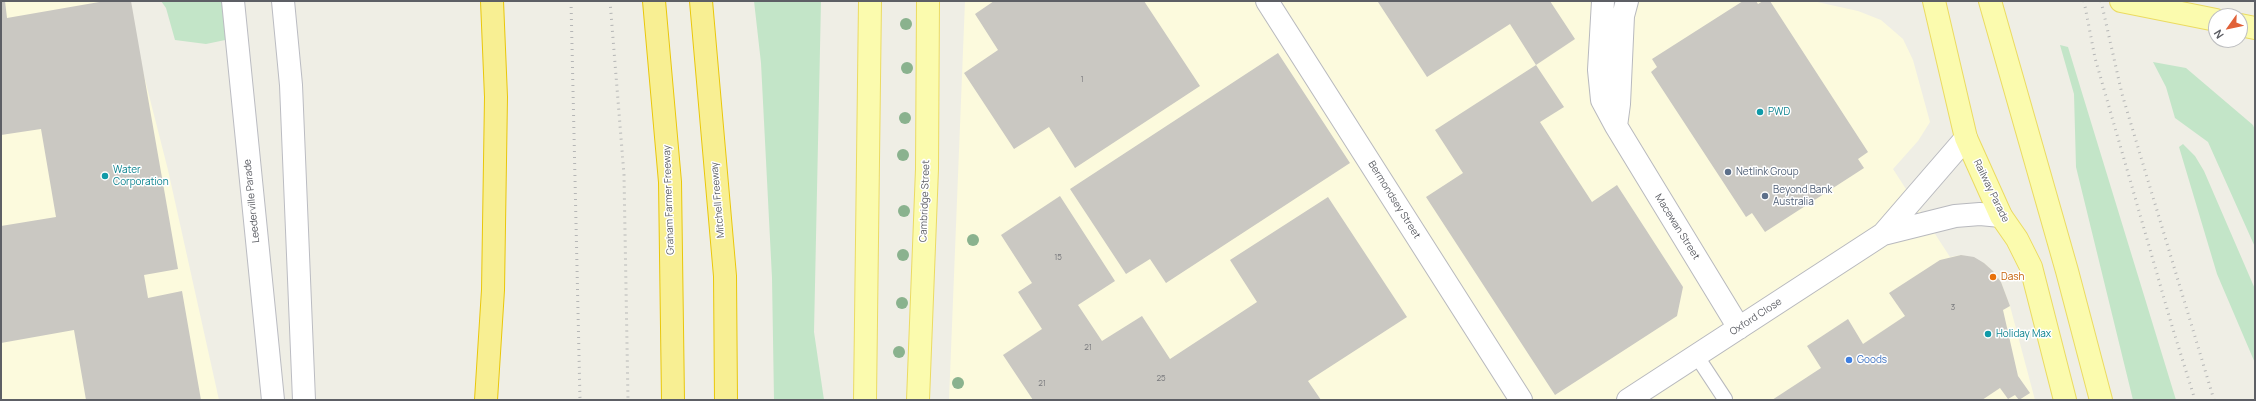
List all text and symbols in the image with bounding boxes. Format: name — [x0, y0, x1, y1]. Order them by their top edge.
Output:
north arrow — [2208, 8, 2248, 48]
text: N — [2210, 27, 2227, 42]
house number: 1 — [1080, 75, 1084, 85]
place label: PWD — [1768, 106, 1790, 118]
marker: PWD — [1755, 107, 1765, 117]
street label: Graham Farmer Freeway — [661, 145, 677, 255]
street label: Railway Parade — [1971, 158, 2011, 224]
street label: Leederville Parade — [242, 159, 262, 243]
street label: Bermondsey Street — [1365, 159, 1423, 241]
street label: Cambridge Street — [918, 160, 932, 242]
street label: Mitchell Freeway — [709, 161, 727, 239]
place label: Water Corporation — [113, 164, 169, 188]
place label: Netlink Group — [1736, 166, 1799, 178]
marker: Netlink Group — [1723, 167, 1733, 177]
marker: Water Corporation — [100, 171, 110, 181]
place label: Beyond Bank Australia — [1773, 184, 1832, 208]
marker: Beyond Bank Australia — [1760, 191, 1770, 201]
street label: Macewan Street — [1652, 192, 1702, 262]
house number: 15 — [1054, 253, 1062, 263]
place label: Dash — [2001, 271, 2024, 283]
marker: Dash — [1988, 272, 1998, 282]
street label: Oxford Close — [1728, 296, 1784, 338]
house number: 3 — [1951, 303, 1955, 313]
place label: Holiday Max — [1996, 328, 2051, 340]
marker: Holiday Max — [1983, 329, 1993, 339]
house number: 21 — [1084, 343, 1092, 353]
place label: Goods — [1857, 354, 1887, 366]
marker: Goods — [1844, 355, 1854, 365]
house number: 25 — [1156, 374, 1166, 384]
house number: 21 — [1038, 379, 1046, 389]

